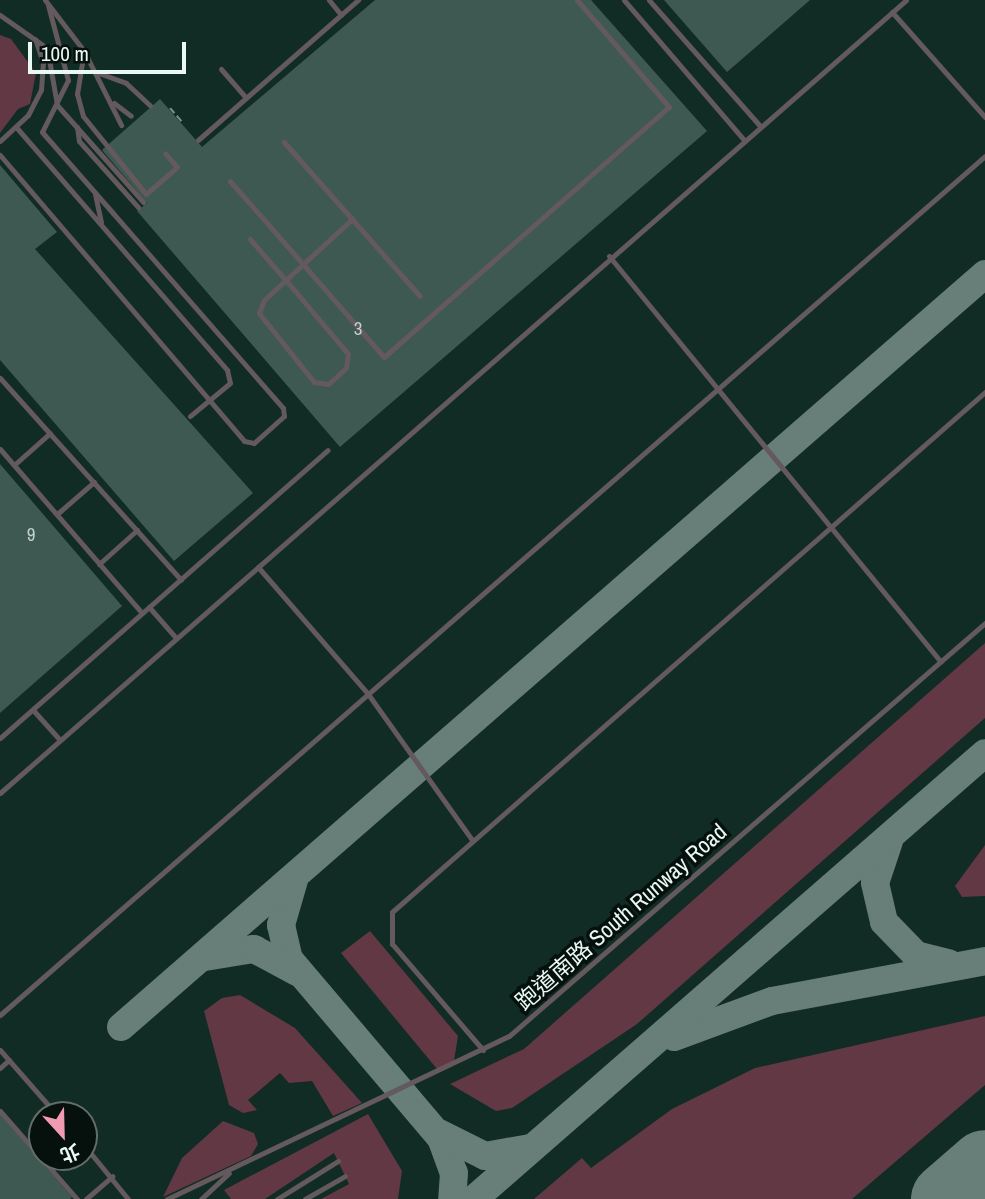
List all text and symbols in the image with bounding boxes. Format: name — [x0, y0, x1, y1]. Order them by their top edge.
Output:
scale bar — [32, 28, 189, 72]
text: 100 m — [41, 39, 89, 68]
house number: 3 — [354, 318, 362, 340]
house number: 9 — [27, 524, 35, 546]
street label: 跑道南路 South Runway Road — [510, 818, 732, 1016]
north arrow — [28, 1101, 98, 1171]
text: 北 — [56, 1138, 84, 1169]

